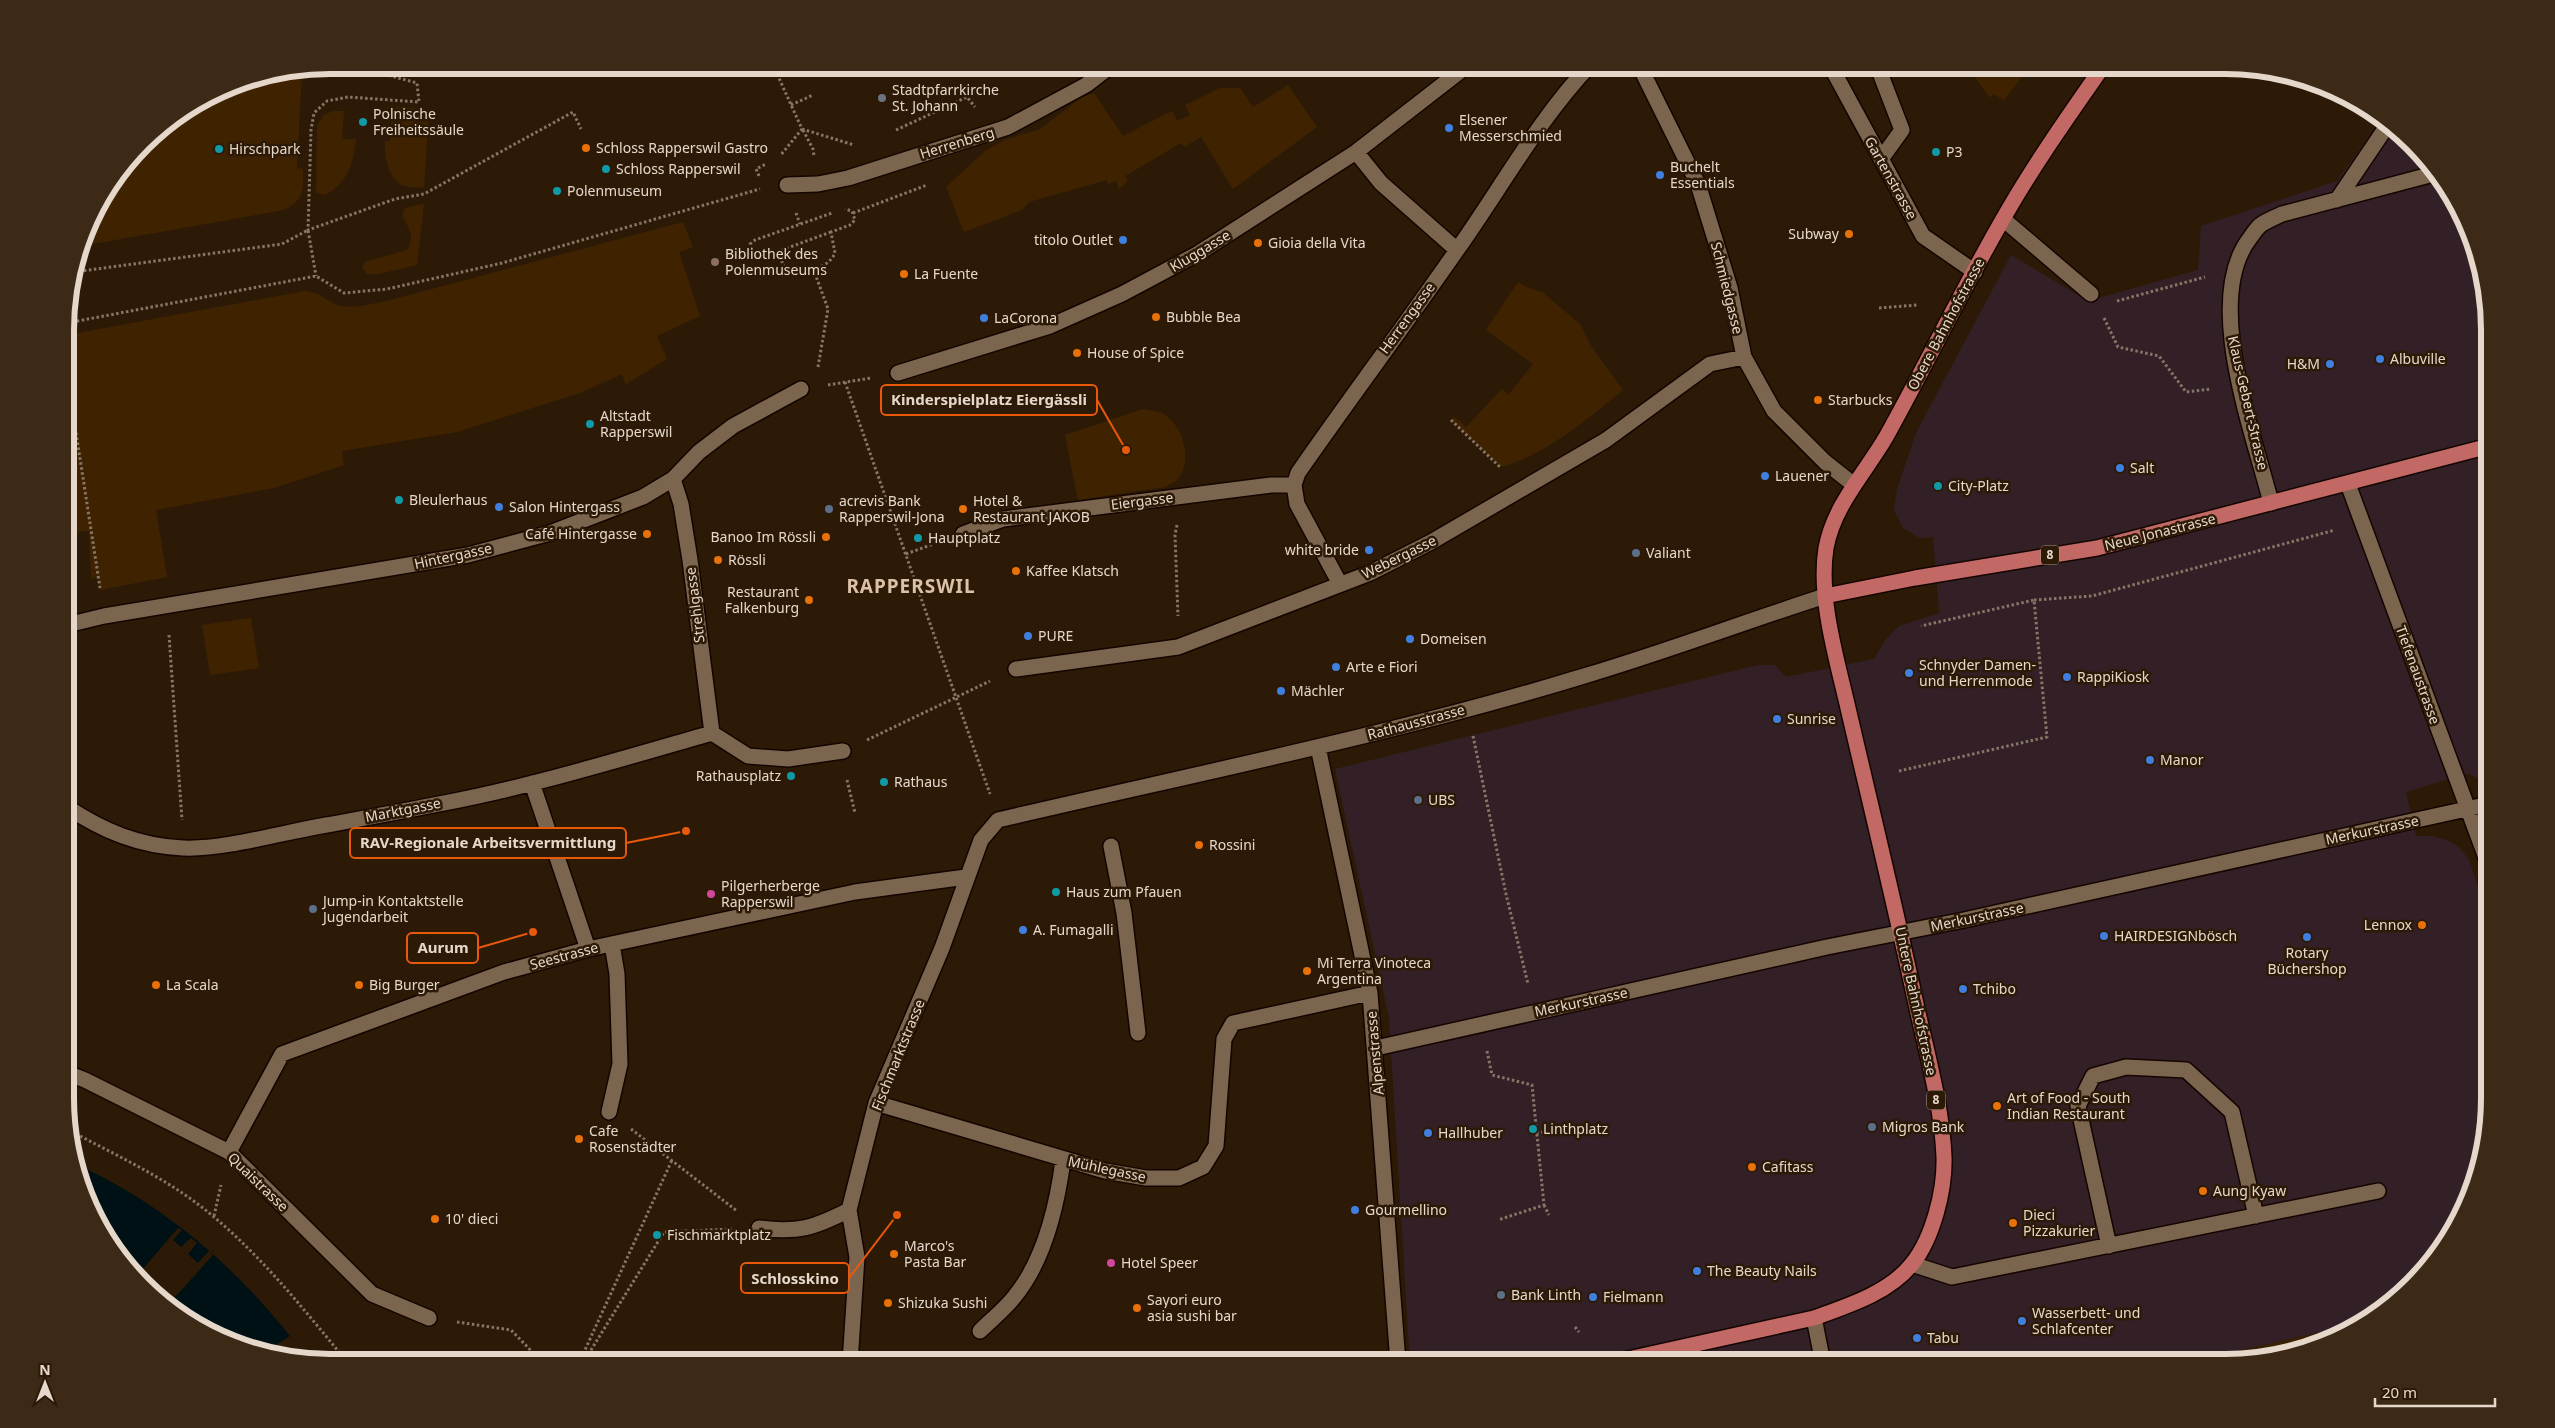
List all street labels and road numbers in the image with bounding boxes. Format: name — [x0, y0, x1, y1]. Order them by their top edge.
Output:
street label: Herrenberg — [917, 122, 996, 163]
street label: Gartenstrasse — [1861, 133, 1922, 223]
street label: Kluggasse — [1166, 225, 1234, 276]
street label: Schmiedgasse — [1707, 240, 1748, 336]
street label: Obere Bahnhofstrasse — [1903, 254, 1989, 393]
street label: Herrengasse — [1374, 278, 1439, 357]
street label: Klaus-Gebert-Strasse — [2224, 334, 2273, 472]
street label: Eiergasse — [1110, 487, 1174, 514]
street label: Neue Jonastrasse — [2102, 508, 2218, 555]
street label: Webergasse — [1358, 530, 1439, 583]
street label: Hintergasse — [412, 538, 494, 573]
road number: 8 — [2041, 546, 2059, 564]
street label: Strehlgasse — [680, 566, 709, 644]
street label: Tiefenaustrasse — [2392, 623, 2445, 727]
street label: Rathausstrasse — [1365, 699, 1467, 744]
street label: Marktgasse — [363, 793, 442, 826]
street label: Merkurstrasse — [2324, 810, 2420, 849]
street label: Merkurstrasse — [1929, 897, 2025, 936]
street label: Untere Bahnhofstrasse — [1891, 925, 1942, 1077]
street label: Seestrasse — [528, 937, 600, 974]
street label: Merkurstrasse — [1533, 982, 1629, 1021]
street label: Fischmarktstrasse — [867, 996, 929, 1113]
street label: Alpenstrasse — [1361, 1010, 1388, 1096]
road number: 8 — [1927, 1090, 1945, 1110]
street label: Quaistrasse — [224, 1148, 293, 1215]
street label: Mühlegasse — [1066, 1151, 1148, 1186]

